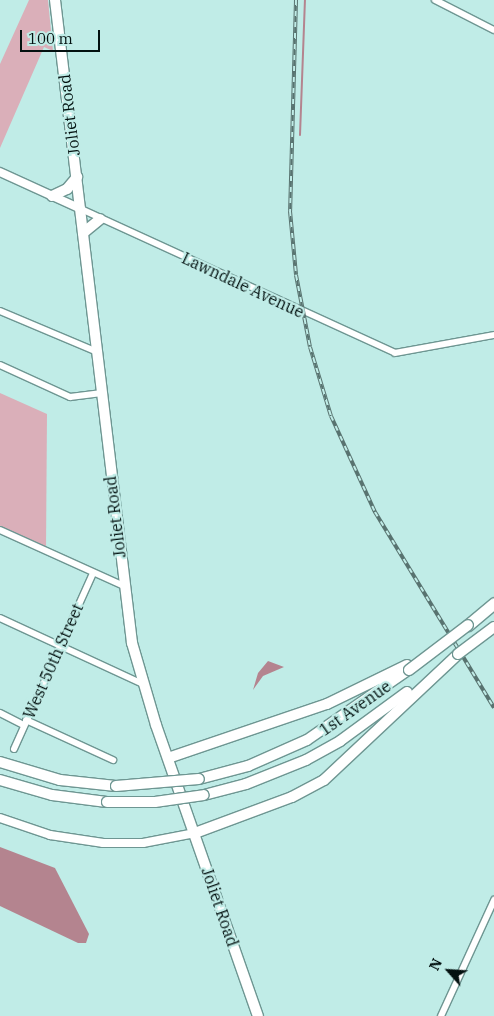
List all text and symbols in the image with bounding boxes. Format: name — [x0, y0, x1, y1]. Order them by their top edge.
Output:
scale bar — [22, 20, 102, 52]
text: 100 m — [28, 29, 73, 48]
street label: Joliet Road — [54, 73, 84, 157]
street label: Lawndale Avenue — [179, 248, 307, 322]
street label: Joliet Road — [100, 475, 130, 559]
street label: West 50th Street — [19, 601, 87, 721]
street label: 1st Avenue — [316, 676, 394, 740]
street label: Joliet Road — [198, 865, 242, 949]
north arrow — [424, 946, 474, 996]
text: N — [425, 956, 446, 973]

